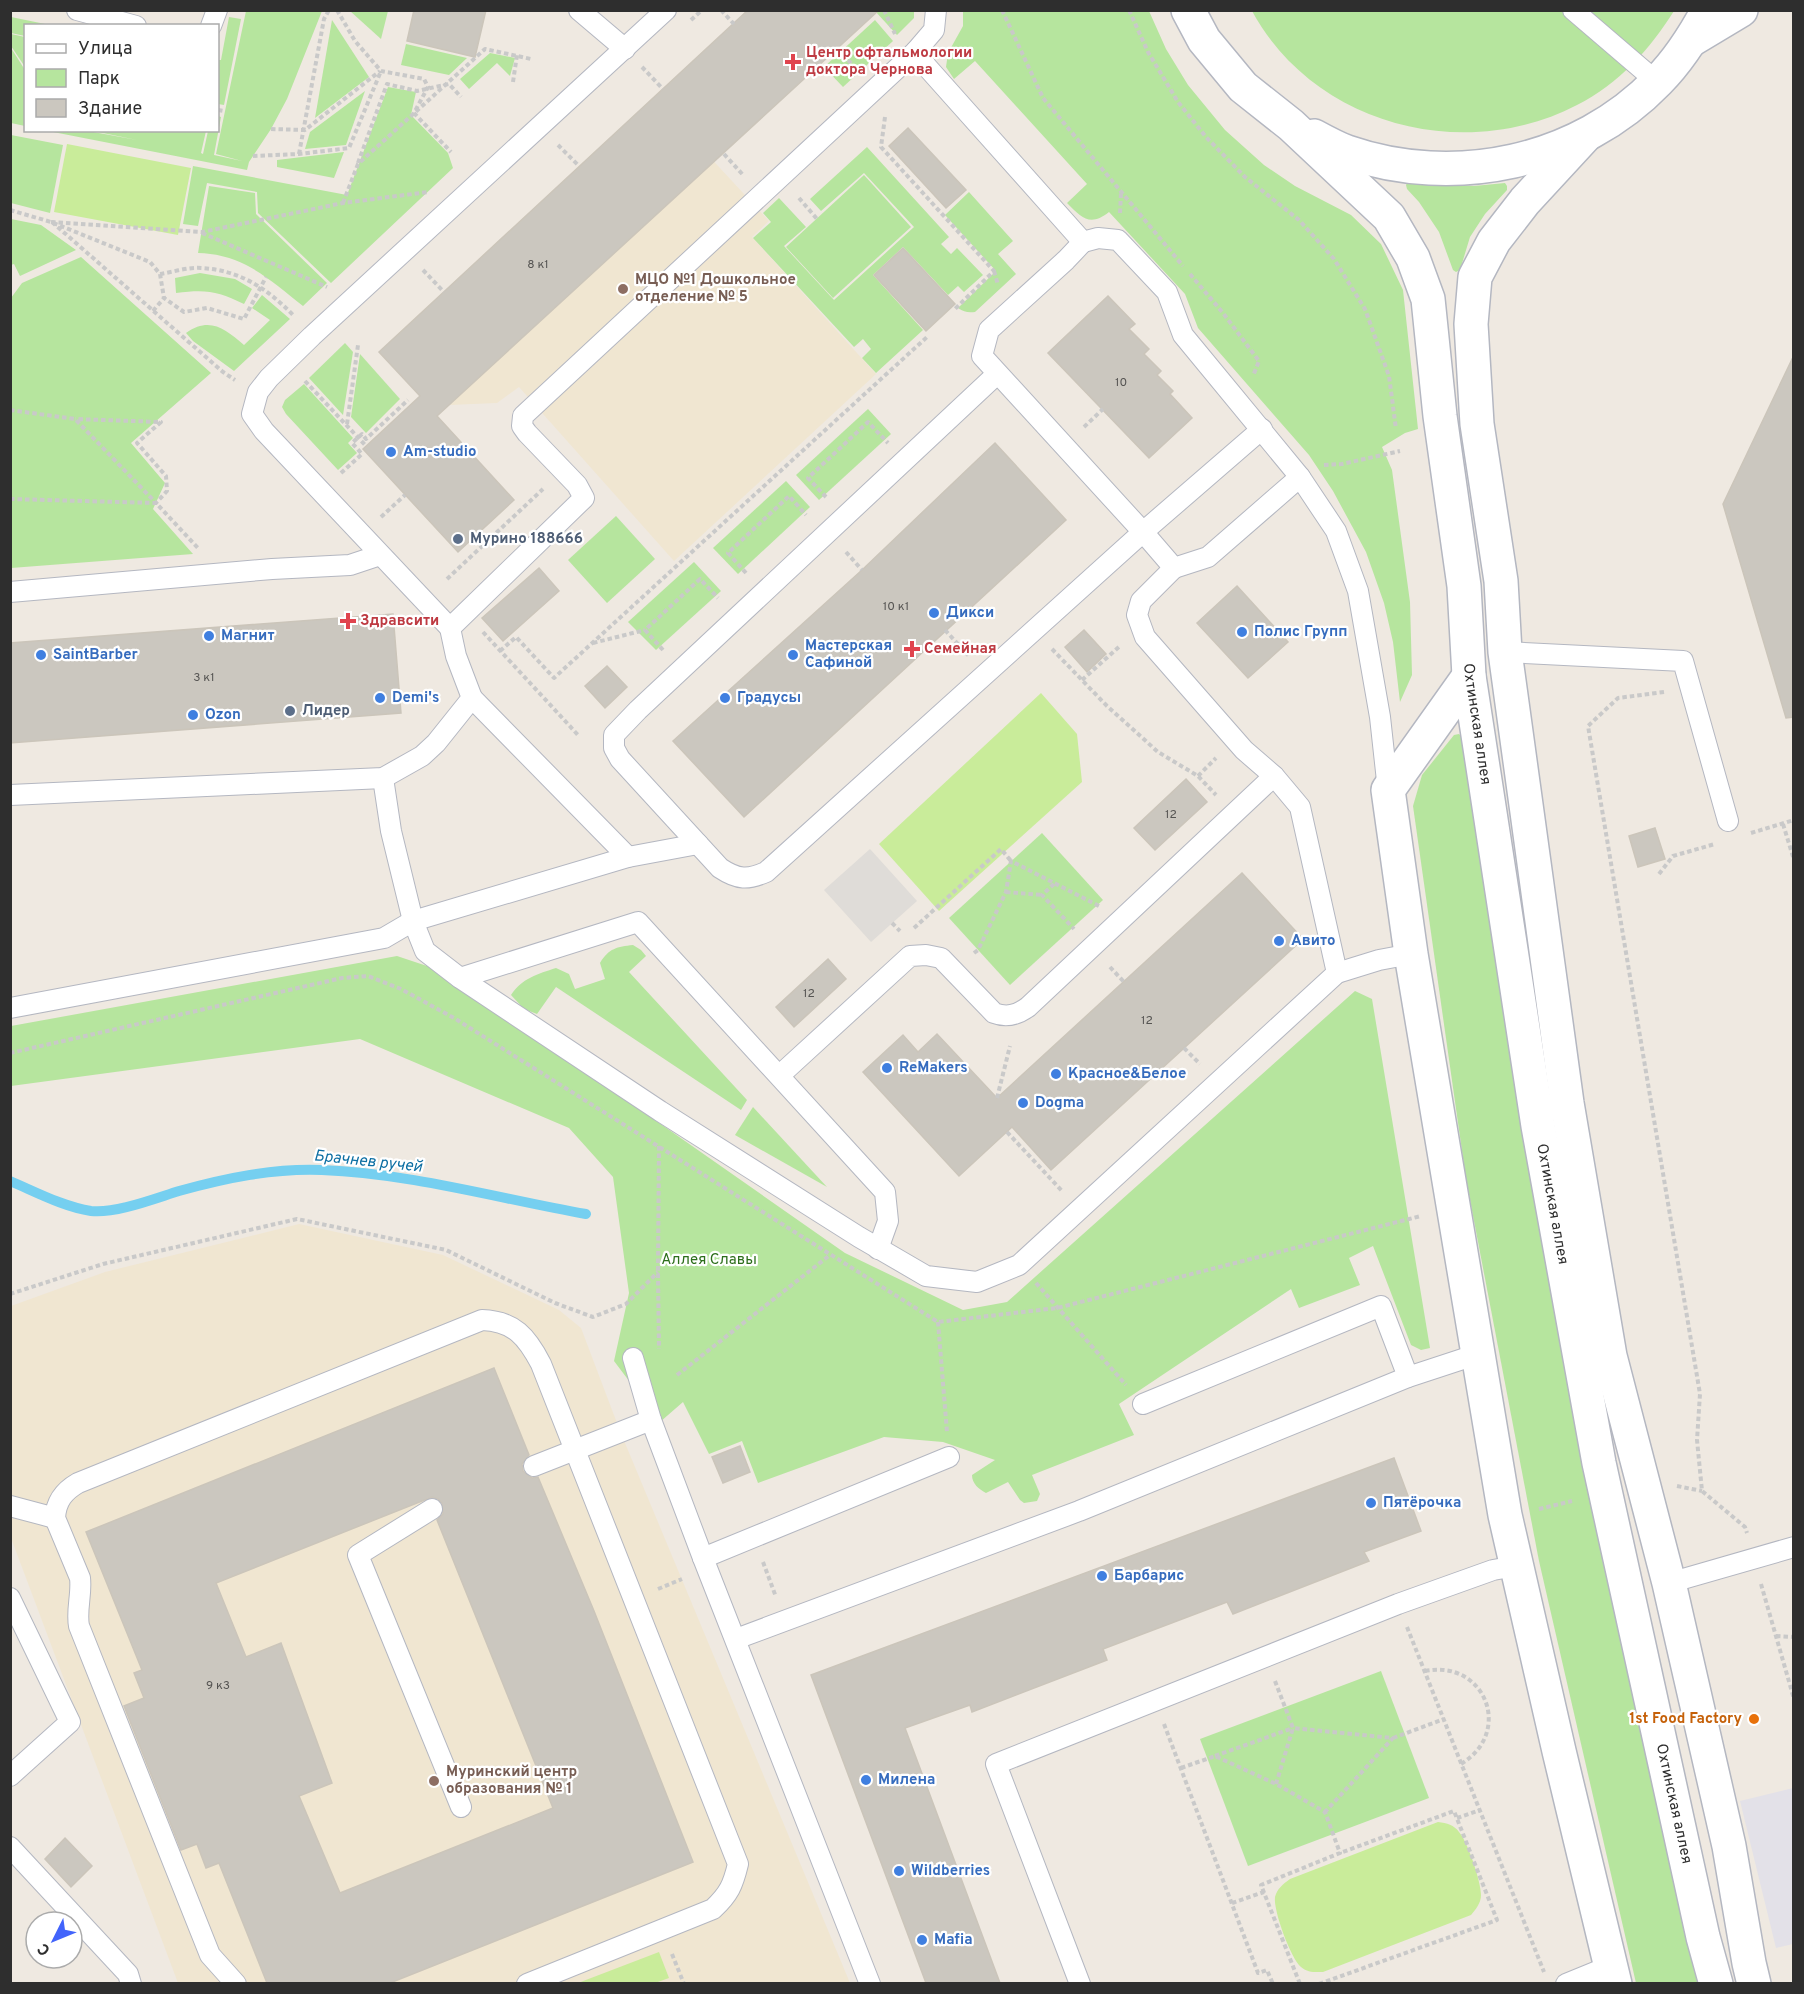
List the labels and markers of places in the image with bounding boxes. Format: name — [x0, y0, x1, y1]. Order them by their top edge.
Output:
place label: Центр офтальмологии доктора Чернова — [806, 44, 972, 80]
marker: Центр офтальмологии доктора Чернова — [784, 53, 802, 71]
place label: МЦО №1 Дошкольное отделение № 5 — [635, 271, 796, 307]
marker: МЦО №1 Дошкольное отделение № 5 — [616, 282, 630, 296]
place label: Am-studio — [403, 443, 477, 462]
marker: Am-studio — [384, 445, 398, 459]
place label: Мурино 188666 — [470, 530, 583, 549]
marker: Мурино 188666 — [451, 532, 465, 546]
place label: Дикси — [946, 604, 994, 623]
marker: Дикси — [927, 606, 941, 620]
place label: Здравсити — [360, 612, 439, 631]
marker: Здравсити — [341, 614, 355, 628]
place label: Полис Групп — [1254, 623, 1347, 642]
marker: Полис Групп — [1235, 625, 1249, 639]
place label: Магнит — [221, 627, 274, 646]
marker: Магнит — [202, 629, 216, 643]
place label: Мастерская Сафиной — [805, 637, 892, 673]
place label: Семейная — [924, 640, 997, 659]
marker: Семейная — [905, 642, 919, 656]
place label: SaintBarber — [53, 646, 139, 665]
marker: SaintBarber — [34, 648, 48, 662]
marker: Мастерская Сафиной — [786, 648, 800, 662]
place label: Demi's — [392, 689, 439, 708]
place label: Градусы — [737, 689, 801, 708]
marker: Demi's — [373, 691, 387, 705]
marker: Градусы — [718, 691, 732, 705]
place label: Лидер — [302, 702, 350, 721]
marker: Лидер — [283, 704, 297, 718]
place label: Ozon — [205, 706, 241, 725]
marker: Ozon — [186, 708, 200, 722]
place label: Авито — [1291, 932, 1336, 951]
marker: Авито — [1272, 934, 1286, 948]
place label: ReMakers — [899, 1059, 968, 1078]
marker: ReMakers — [880, 1061, 894, 1075]
place label: Красное&Белое — [1068, 1065, 1186, 1084]
marker: Красное&Белое — [1049, 1067, 1063, 1081]
place label: Dogma — [1035, 1094, 1084, 1113]
marker: Dogma — [1016, 1096, 1030, 1110]
place label: Пятёрочка — [1383, 1494, 1461, 1513]
marker: Пятёрочка — [1364, 1496, 1378, 1510]
place label: Барбарис — [1114, 1567, 1184, 1586]
marker: Барбарис — [1095, 1569, 1109, 1583]
place label: 1st Food Factory — [1629, 1710, 1742, 1729]
marker: 1st Food Factory — [1747, 1712, 1761, 1726]
place label: Муринский центр образования № 1 — [446, 1763, 577, 1799]
place label: Милена — [878, 1771, 935, 1790]
marker: Милена — [859, 1773, 873, 1787]
marker: Муринский центр образования № 1 — [427, 1774, 441, 1788]
place label: Wildberries — [911, 1862, 990, 1881]
marker: Wildberries — [892, 1864, 906, 1878]
place label: Mafia — [934, 1931, 973, 1950]
marker: Mafia — [915, 1933, 929, 1947]

